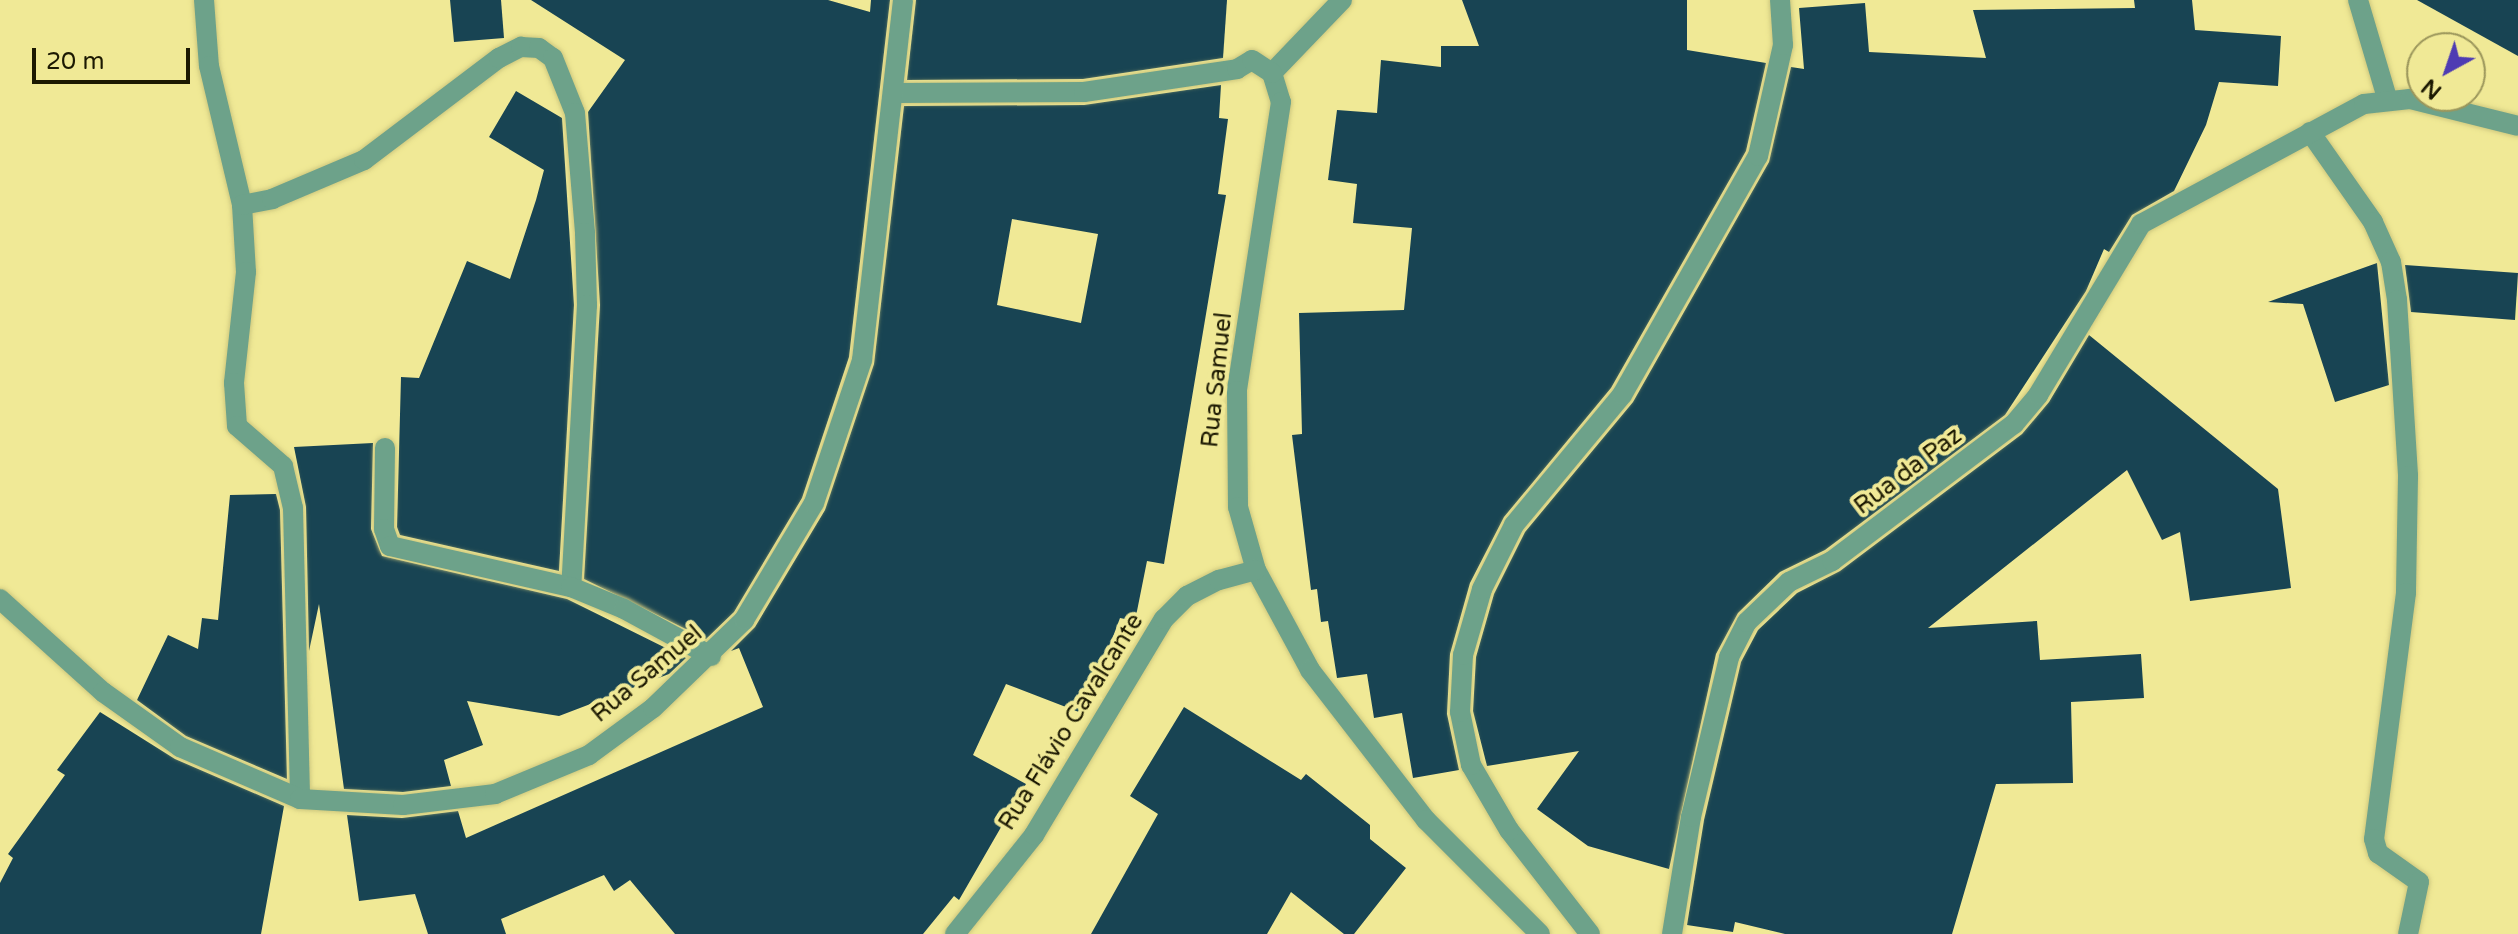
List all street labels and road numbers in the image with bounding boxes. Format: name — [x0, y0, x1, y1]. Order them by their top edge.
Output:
street label: Rua Samuel — [1196, 311, 1238, 449]
street label: Rua da Paz — [1849, 421, 1967, 521]
street label: Rua Flávio Cavalcante — [993, 608, 1149, 836]
street label: Rua Samuel — [586, 619, 708, 729]

